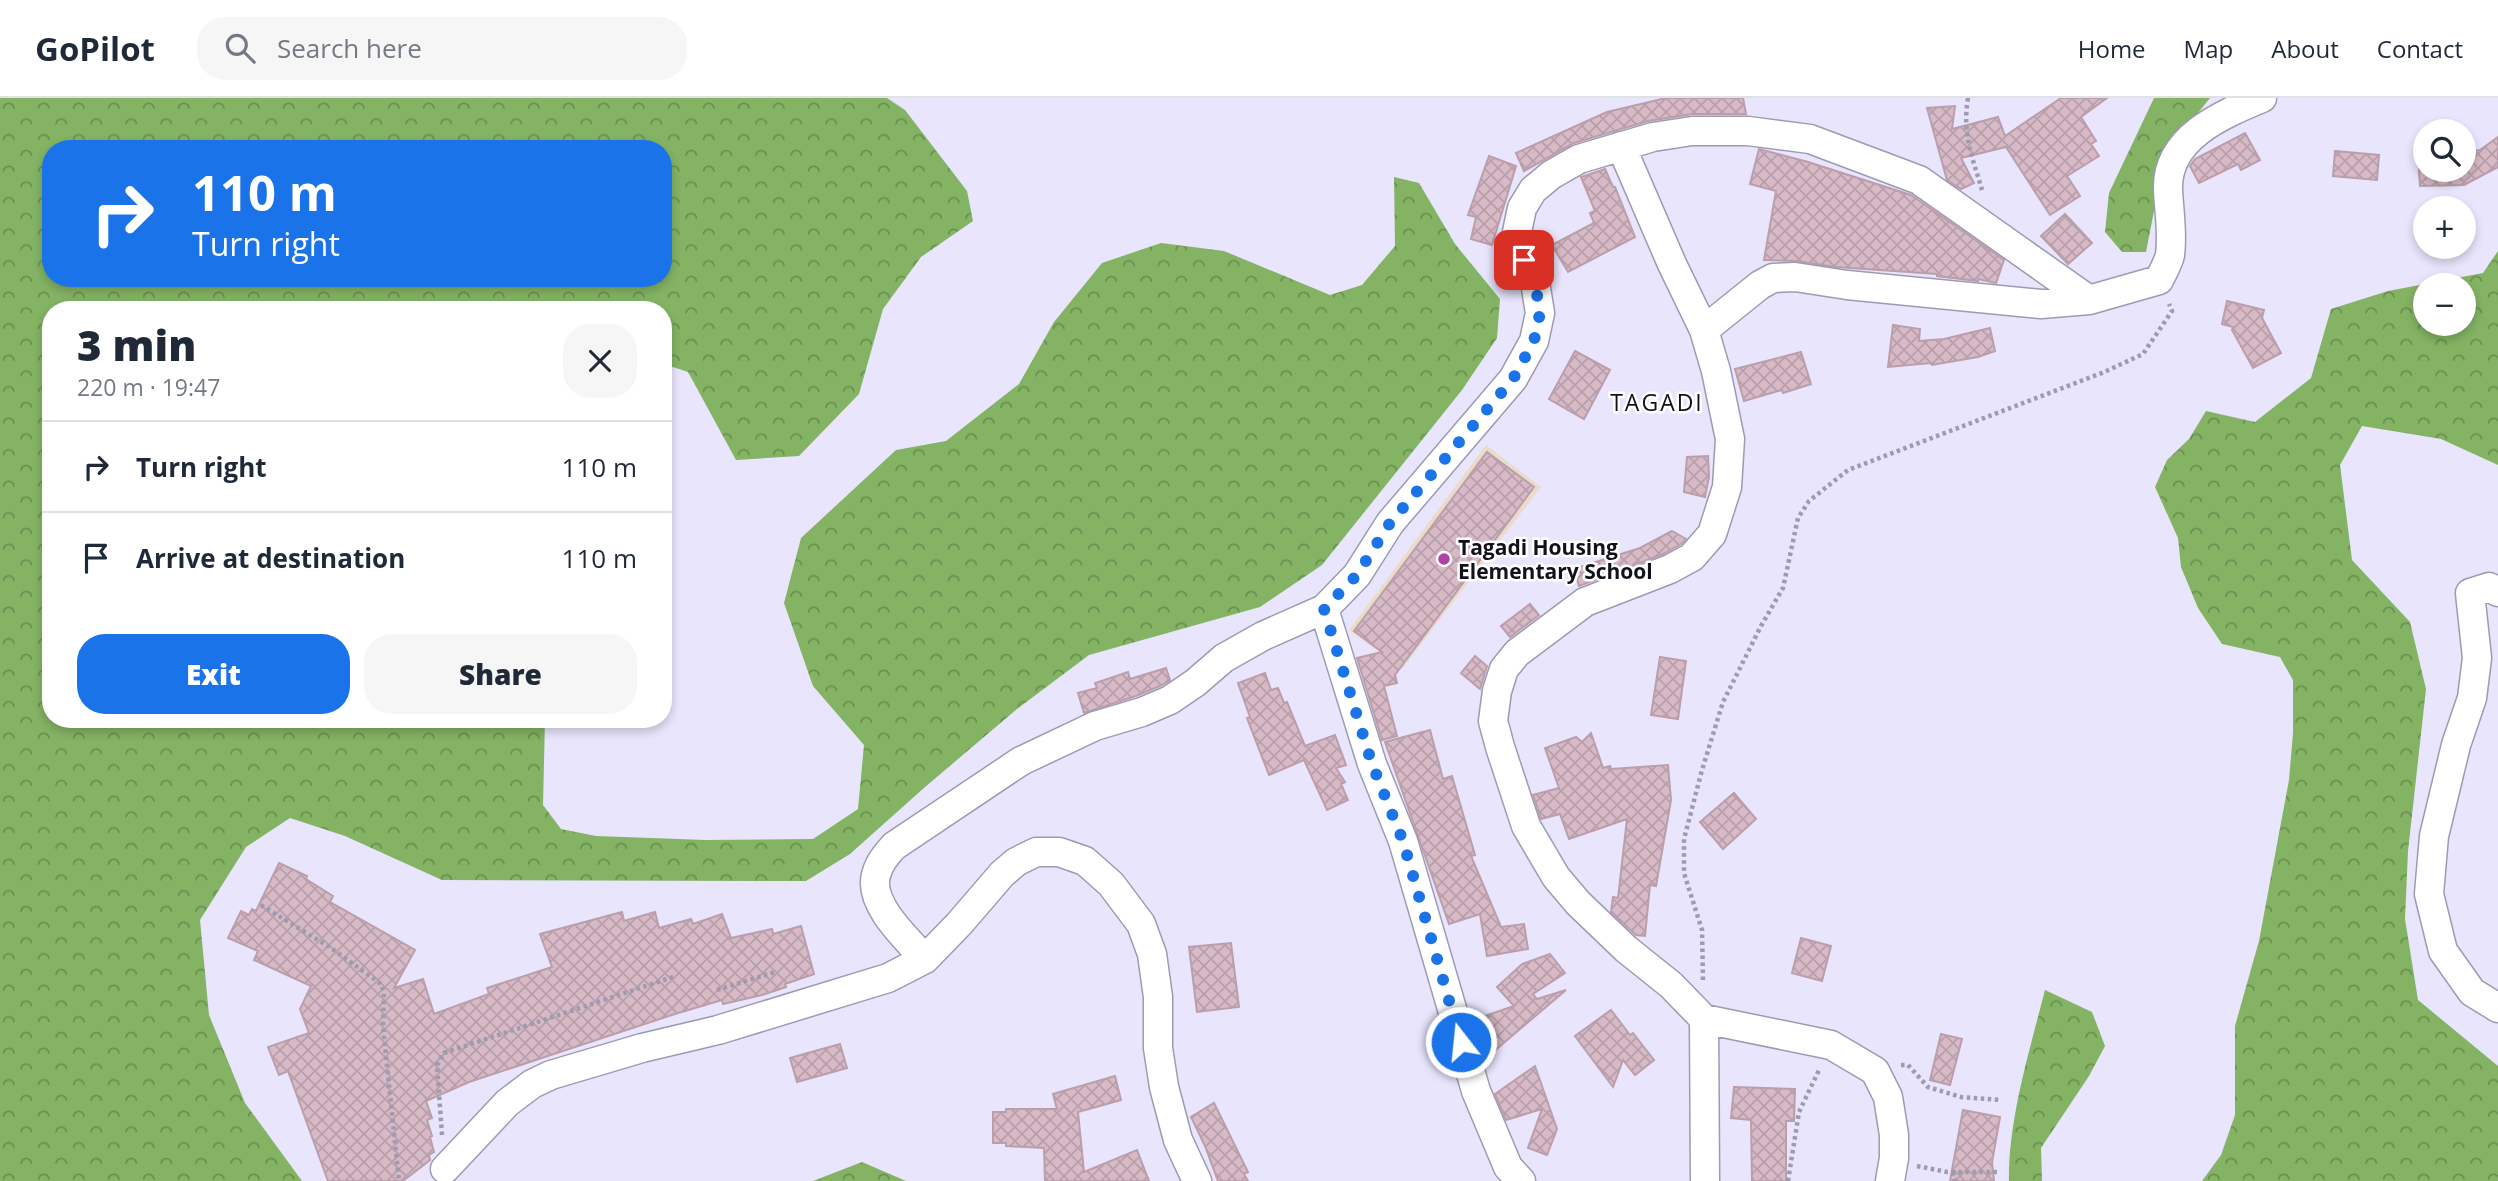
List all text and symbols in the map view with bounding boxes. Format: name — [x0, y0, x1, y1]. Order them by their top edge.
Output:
search box — [197, 17, 687, 80]
text: GoPilot — [35, 26, 155, 71]
icon: search — [221, 29, 259, 67]
text: Search here — [277, 30, 422, 66]
text: Home — [2078, 32, 2146, 65]
text: Map — [2184, 32, 2233, 65]
text: About — [2271, 32, 2339, 65]
text: Contact — [2377, 32, 2463, 65]
map controls — [2413, 119, 2476, 336]
button: search — [2413, 119, 2476, 182]
text: 110 m — [192, 159, 337, 225]
icon: right — [77, 168, 168, 259]
button: + — [2413, 196, 2476, 259]
text: Turn right — [192, 222, 340, 265]
pin — [1494, 230, 1554, 290]
icon: arrive — [1505, 241, 1543, 279]
button: − — [2413, 273, 2476, 336]
text: 3 min — [77, 316, 196, 373]
button: close — [563, 324, 637, 398]
text: 220 m · 19:47 — [77, 371, 220, 403]
district label: TAGADI — [1610, 386, 1704, 418]
icon: right — [77, 448, 115, 486]
text: Turn right — [136, 449, 267, 485]
text: 110 m — [562, 449, 637, 485]
place label: Tagadi Housing Elementary School — [1458, 533, 1653, 585]
icon: arrive — [77, 539, 115, 577]
text: Arrive at destination — [136, 540, 405, 576]
text: 110 m — [562, 540, 637, 576]
marker: Tagadi Housing Elementary School — [1436, 551, 1452, 567]
button: Exit — [77, 634, 350, 714]
button: Share — [364, 634, 637, 714]
position arrow — [1424, 1005, 1498, 1079]

